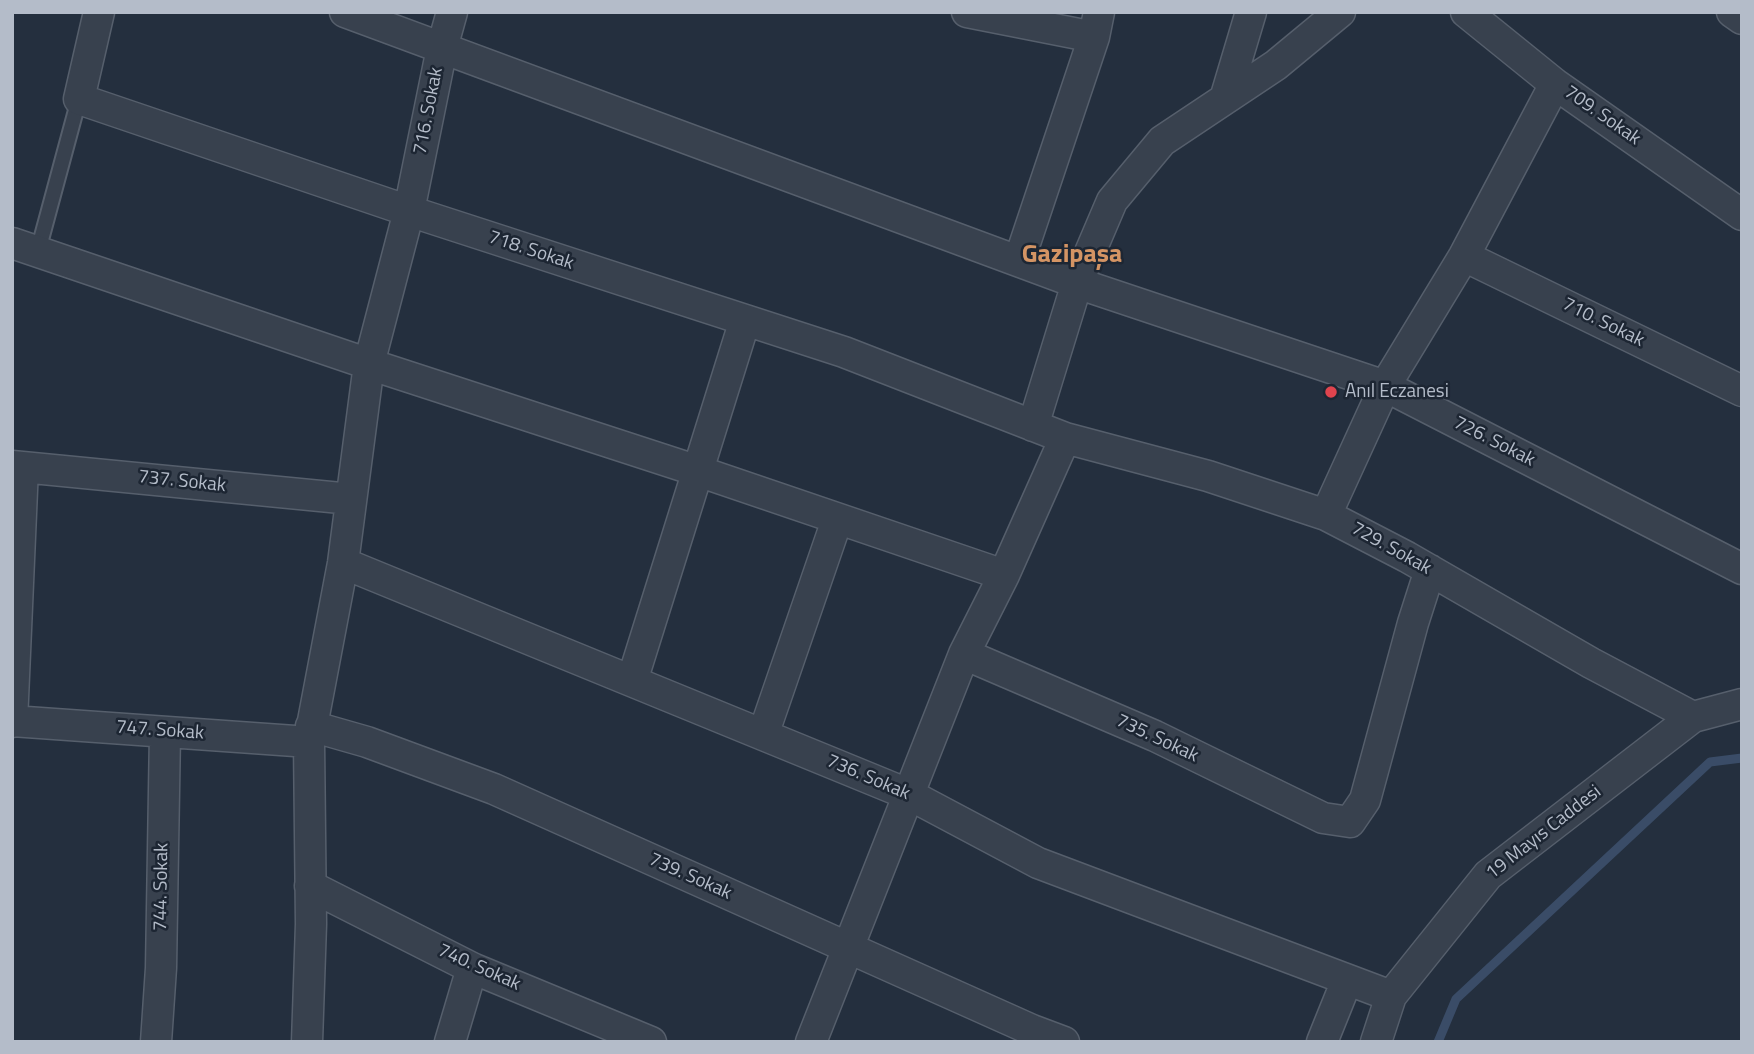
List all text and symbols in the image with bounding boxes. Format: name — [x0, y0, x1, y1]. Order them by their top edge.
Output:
street label: 716. Sokak — [409, 66, 449, 156]
street label: 709. Sokak — [1559, 81, 1645, 151]
street label: 718. Sokak — [486, 227, 576, 275]
district label: Gazipaşa — [1022, 240, 1122, 272]
street label: 710. Sokak — [1558, 293, 1648, 353]
place label: Anıl Eczanesi — [1345, 381, 1449, 403]
marker: Anıl Eczanesi — [1323, 384, 1339, 400]
street label: 726. Sokak — [1450, 412, 1538, 472]
street label: 737. Sokak — [137, 466, 227, 498]
street label: 729. Sokak — [1347, 518, 1435, 580]
street label: 735. Sokak — [1112, 710, 1202, 768]
street label: 747. Sokak — [115, 717, 205, 745]
street label: 736. Sokak — [823, 750, 913, 806]
street label: 19 Mayıs Caddesi — [1482, 781, 1606, 885]
street label: 744. Sokak — [150, 843, 174, 931]
street label: 739. Sokak — [645, 849, 735, 905]
street label: 740. Sokak — [434, 940, 524, 996]

